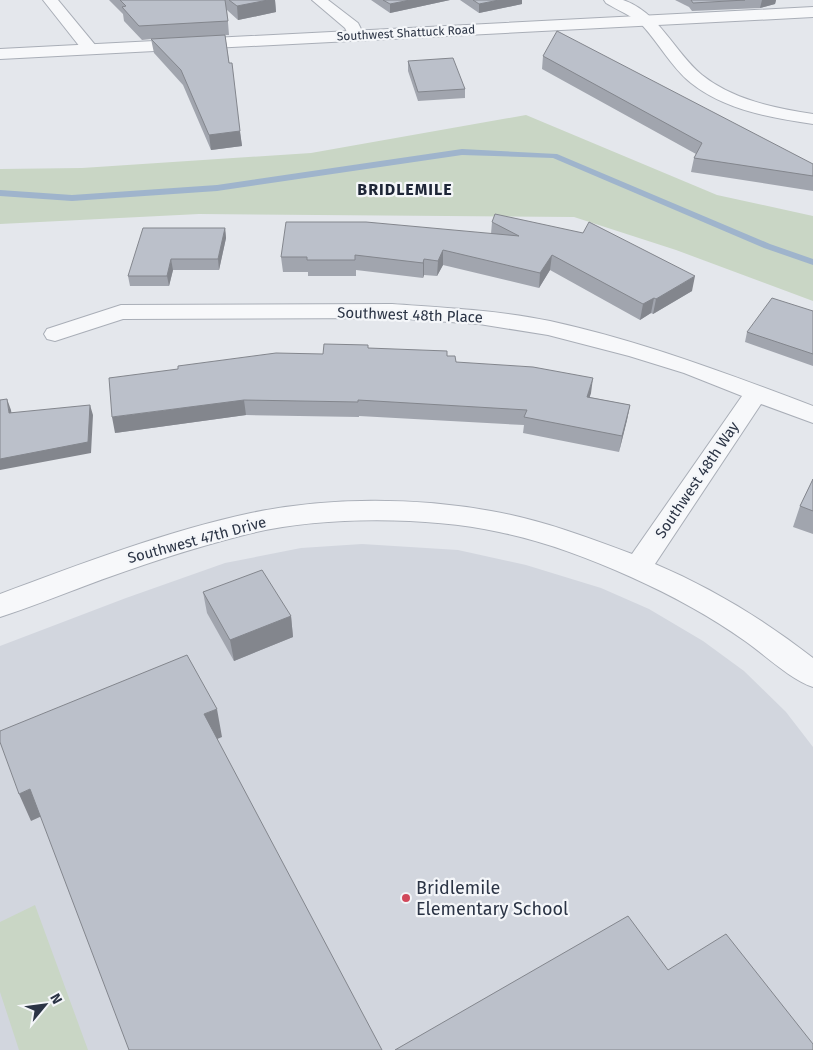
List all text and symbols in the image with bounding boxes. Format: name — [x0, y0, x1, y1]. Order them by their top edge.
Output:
street label: Southwest Shattuck Road — [336, 22, 476, 44]
district label: BRIDLEMILE — [357, 180, 453, 199]
street label: Southwest 48th Place — [337, 303, 483, 327]
street label: Southwest 48th Way — [651, 418, 743, 542]
street label: Southwest 47th Drive — [126, 513, 268, 567]
place label: Bridlemile Elementary School — [416, 877, 568, 920]
marker: Bridlemile Elementary School — [400, 892, 412, 904]
north arrow — [20, 980, 70, 1030]
text: N — [46, 991, 66, 1007]

